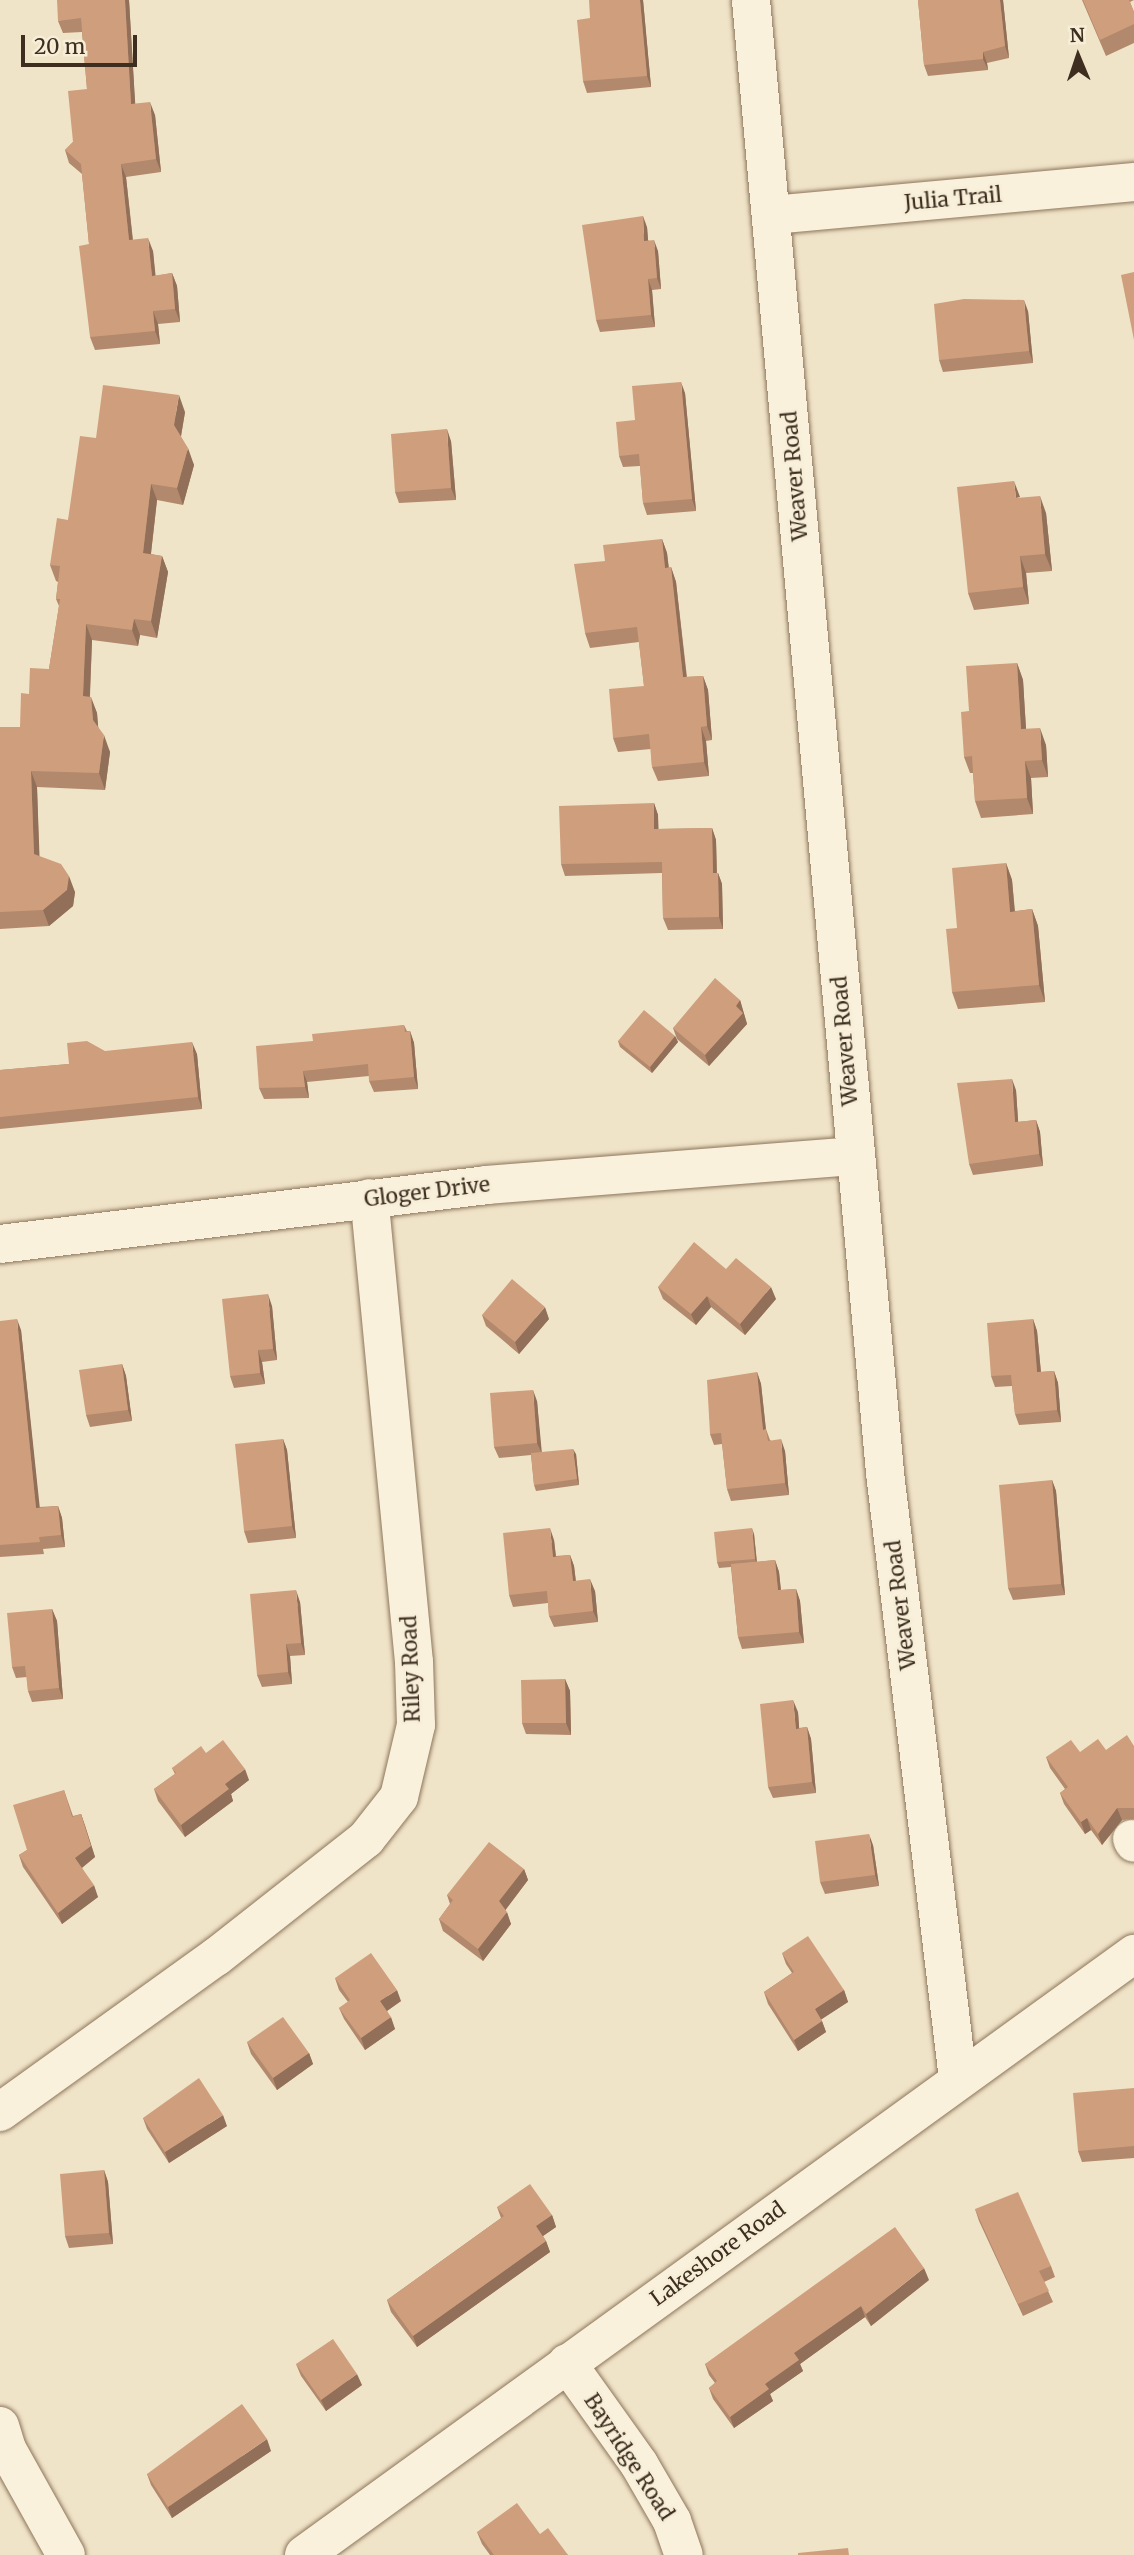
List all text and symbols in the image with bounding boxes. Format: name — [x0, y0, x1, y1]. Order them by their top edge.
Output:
scale bar — [24, 21, 140, 65]
north arrow — [1043, 21, 1113, 91]
text: N — [1069, 23, 1085, 47]
text: 20 m — [34, 33, 85, 60]
street label: Julia Trail — [903, 182, 1003, 216]
street label: Weaver Road — [777, 410, 813, 542]
street label: Weaver Road — [827, 975, 863, 1107]
street label: Gloger Drive — [363, 1172, 491, 1212]
street label: Weaver Road — [881, 1539, 921, 1671]
street label: Riley Road — [397, 1615, 425, 1723]
street label: Lakeshore Road — [646, 2197, 790, 2311]
street label: Bayridge Road — [579, 2389, 679, 2525]

